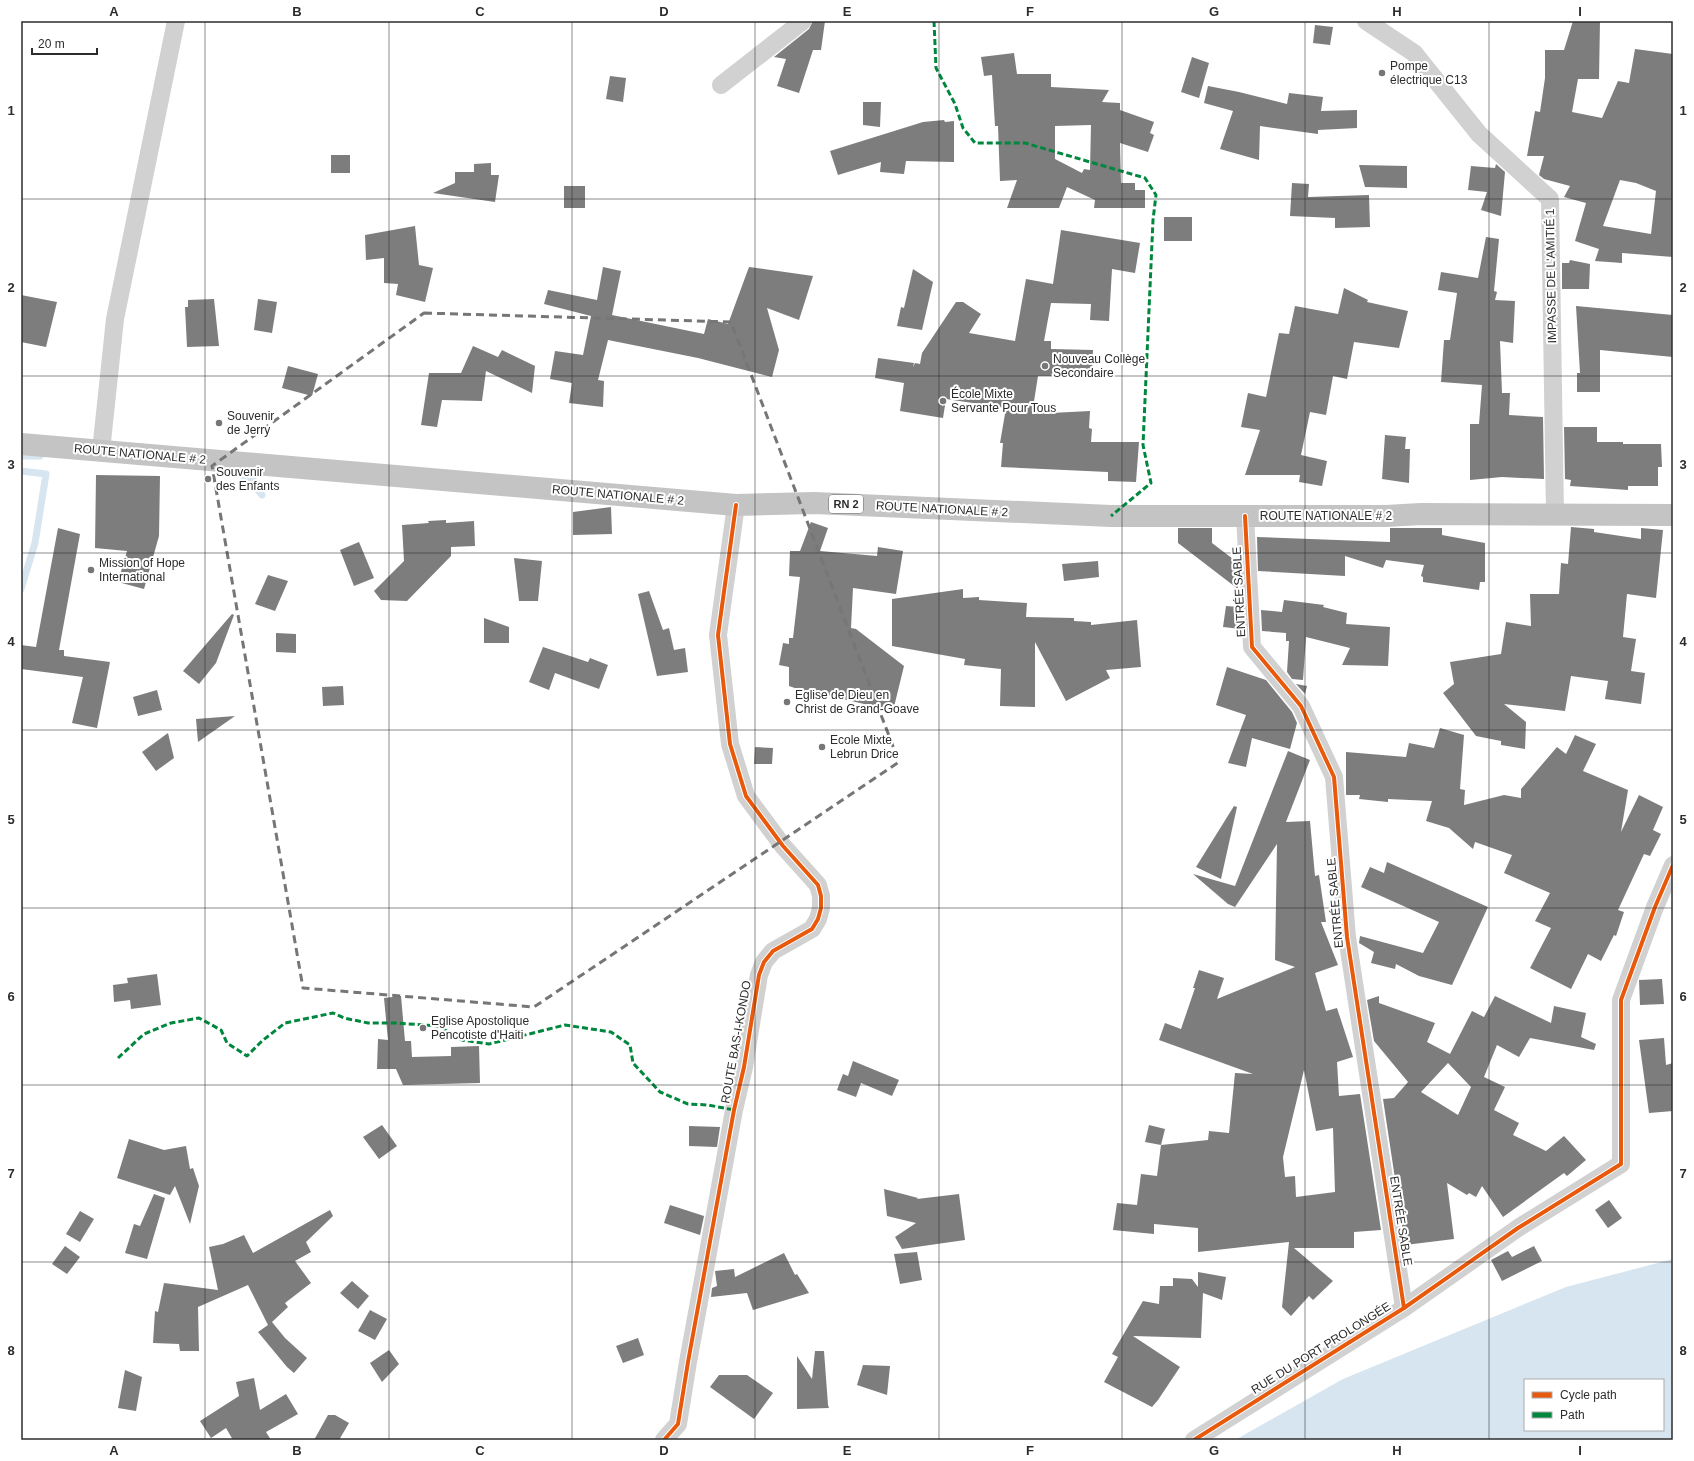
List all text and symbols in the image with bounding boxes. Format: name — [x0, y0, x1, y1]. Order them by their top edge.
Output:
text: A — [109, 4, 119, 19]
text: B — [292, 4, 302, 19]
text: C — [475, 4, 485, 19]
text: D — [659, 4, 669, 19]
text: E — [843, 4, 852, 19]
text: F — [1026, 4, 1034, 19]
text: G — [1209, 4, 1219, 19]
text: H — [1392, 4, 1402, 19]
text: I — [1578, 4, 1582, 19]
scale bar — [32, 30, 97, 56]
text: 20 m — [38, 37, 65, 51]
place label: Pompe électrique C13 — [1390, 59, 1468, 87]
marker: Pompe électrique C13 — [1377, 68, 1387, 78]
text: 1 — [7, 103, 15, 118]
text: 1 — [1679, 103, 1687, 118]
street label: IMPASSE DE L'AMITIÉ 1 — [1542, 208, 1559, 344]
text: 2 — [7, 280, 15, 295]
text: 2 — [1679, 280, 1687, 295]
place label: Nouveau Collège Secondaire — [1053, 352, 1145, 380]
marker: Nouveau Collège Secondaire — [1040, 361, 1050, 371]
place label: École Mixte Servante Pour Tous — [951, 386, 1056, 415]
marker: École Mixte Servante Pour Tous — [938, 396, 948, 406]
place label: Souvenir de Jerry — [227, 409, 274, 437]
marker: Souvenir de Jerry — [214, 418, 224, 428]
street label: ROUTE NATIONALE # 2 — [73, 441, 207, 467]
text: 3 — [7, 457, 15, 472]
text: 3 — [1679, 457, 1687, 472]
place label: Souvenir des Enfants — [216, 465, 279, 493]
marker: Souvenir des Enfants — [203, 474, 213, 484]
street label: ROUTE NATIONALE # 2 — [551, 482, 685, 508]
road number: RN 2 — [829, 495, 863, 513]
street label: ROUTE NATIONALE # 2 — [875, 499, 1009, 519]
street label: ROUTE NATIONALE # 2 — [1260, 509, 1393, 523]
street label: ENTRÉE SABLE — [1229, 546, 1248, 638]
place label: Mission of Hope International — [99, 556, 185, 584]
marker: Mission of Hope International — [86, 565, 96, 575]
text: 4 — [7, 634, 15, 649]
text: 4 — [1679, 634, 1687, 649]
place label: Eglise de Dieu en Christ de Grand-Goave — [795, 688, 919, 716]
marker: Eglise de Dieu en Christ de Grand-Goave — [782, 697, 792, 707]
place label: Ecole Mixte Lebrun Drice — [830, 733, 899, 761]
marker: Ecole Mixte Lebrun Drice — [817, 742, 827, 752]
text: 5 — [7, 812, 15, 827]
text: 5 — [1679, 812, 1687, 827]
street label: ENTRÉE SABLE — [1323, 857, 1346, 949]
street label: ROUTE BAS-I-KONDO — [718, 979, 754, 1105]
text: 6 — [7, 989, 15, 1004]
text: 6 — [1679, 989, 1687, 1004]
place label: Eglise Apostolique Pencotiste d'Haiti — [431, 1014, 529, 1042]
marker: Eglise Apostolique Pencotiste d'Haiti — [418, 1023, 428, 1033]
text: 7 — [7, 1166, 15, 1181]
text: 7 — [1679, 1166, 1687, 1181]
street label: ENTRÉE SABLE — [1387, 1175, 1416, 1267]
street label: RUE DU PORT PROLONGÉE — [1248, 1298, 1393, 1397]
text: 8 — [7, 1343, 15, 1358]
text: 8 — [1679, 1343, 1687, 1358]
legend — [1524, 1379, 1664, 1431]
text: Cycle path — [1560, 1388, 1617, 1402]
text: Path — [1560, 1408, 1585, 1422]
text: A — [109, 1443, 119, 1458]
text: B — [292, 1443, 302, 1458]
text: C — [475, 1443, 485, 1458]
text: D — [659, 1443, 669, 1458]
text: E — [843, 1443, 852, 1458]
text: F — [1026, 1443, 1034, 1458]
text: G — [1209, 1443, 1219, 1458]
text: H — [1392, 1443, 1402, 1458]
text: I — [1578, 1443, 1582, 1458]

